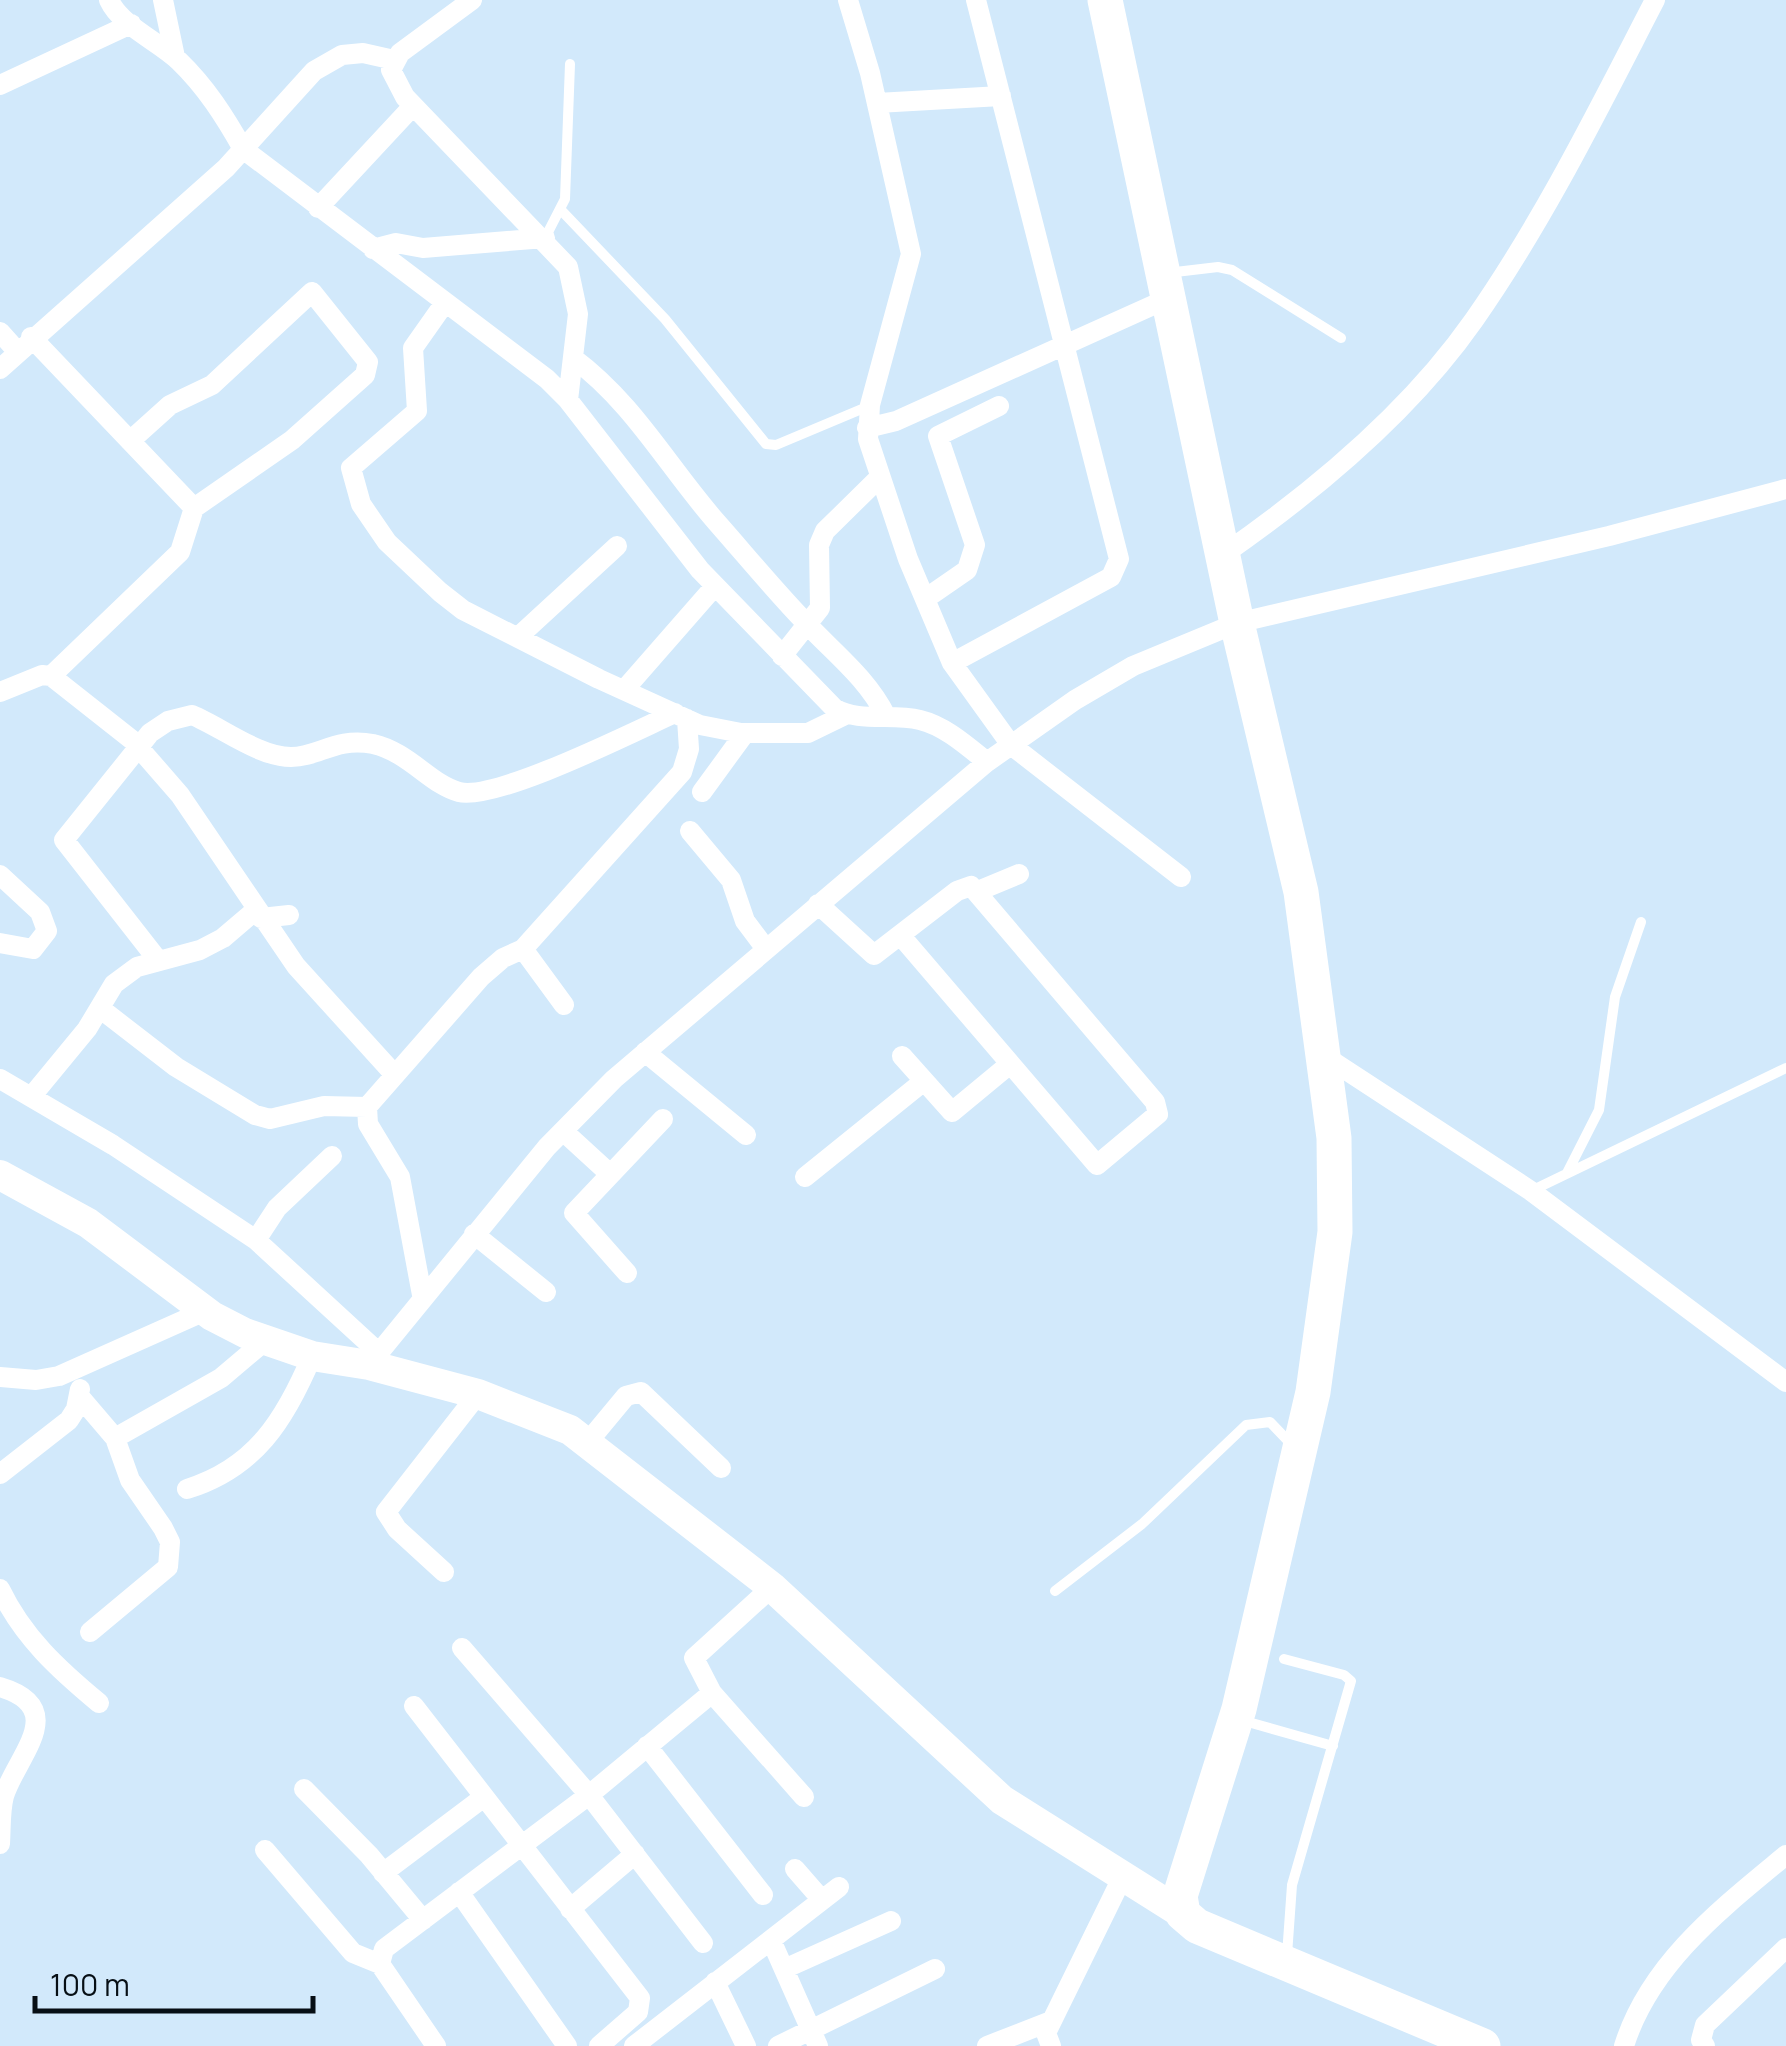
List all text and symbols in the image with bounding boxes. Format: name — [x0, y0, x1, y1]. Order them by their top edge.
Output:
scale bar — [35, 1951, 312, 2013]
text: 100 m — [50, 1964, 130, 2005]

